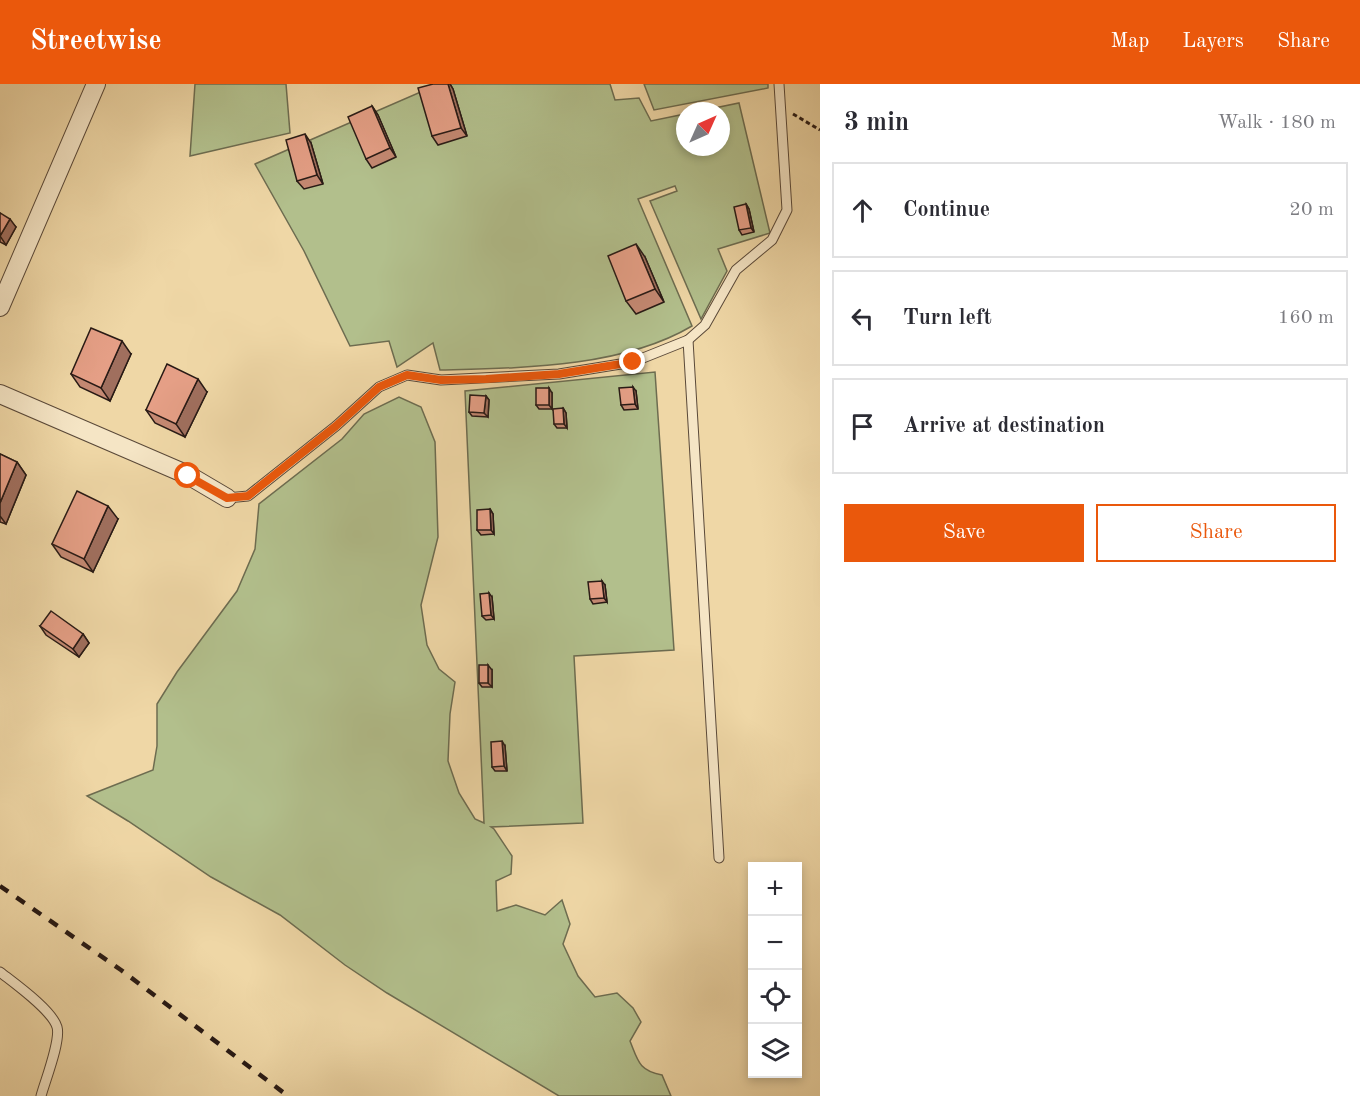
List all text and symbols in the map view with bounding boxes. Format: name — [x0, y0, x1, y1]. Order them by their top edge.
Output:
text: Streetwise — [30, 28, 162, 56]
text: Map — [1110, 31, 1149, 52]
text: Layers — [1182, 31, 1244, 52]
text: Share — [1277, 31, 1330, 52]
north arrow — [676, 102, 730, 156]
text: 3 min — [844, 110, 909, 136]
text: Walk · 180 m — [1217, 113, 1336, 133]
icon: ahead — [846, 194, 879, 227]
text: Continue — [903, 199, 990, 221]
text: 20 m — [1289, 200, 1334, 220]
icon: left — [846, 302, 879, 335]
text: Turn left — [903, 307, 992, 329]
text: 160 m — [1278, 308, 1334, 328]
route end — [619, 348, 645, 374]
icon: arrive — [846, 410, 879, 443]
text: Arrive at destination — [903, 415, 1105, 437]
route start — [174, 462, 200, 488]
button: Save — [844, 504, 1084, 562]
button: Share — [1096, 504, 1336, 562]
map controls — [748, 862, 802, 1078]
button: + — [748, 862, 802, 916]
button: − — [748, 916, 802, 970]
button: locate — [748, 970, 802, 1024]
button: layers — [748, 1024, 802, 1078]

